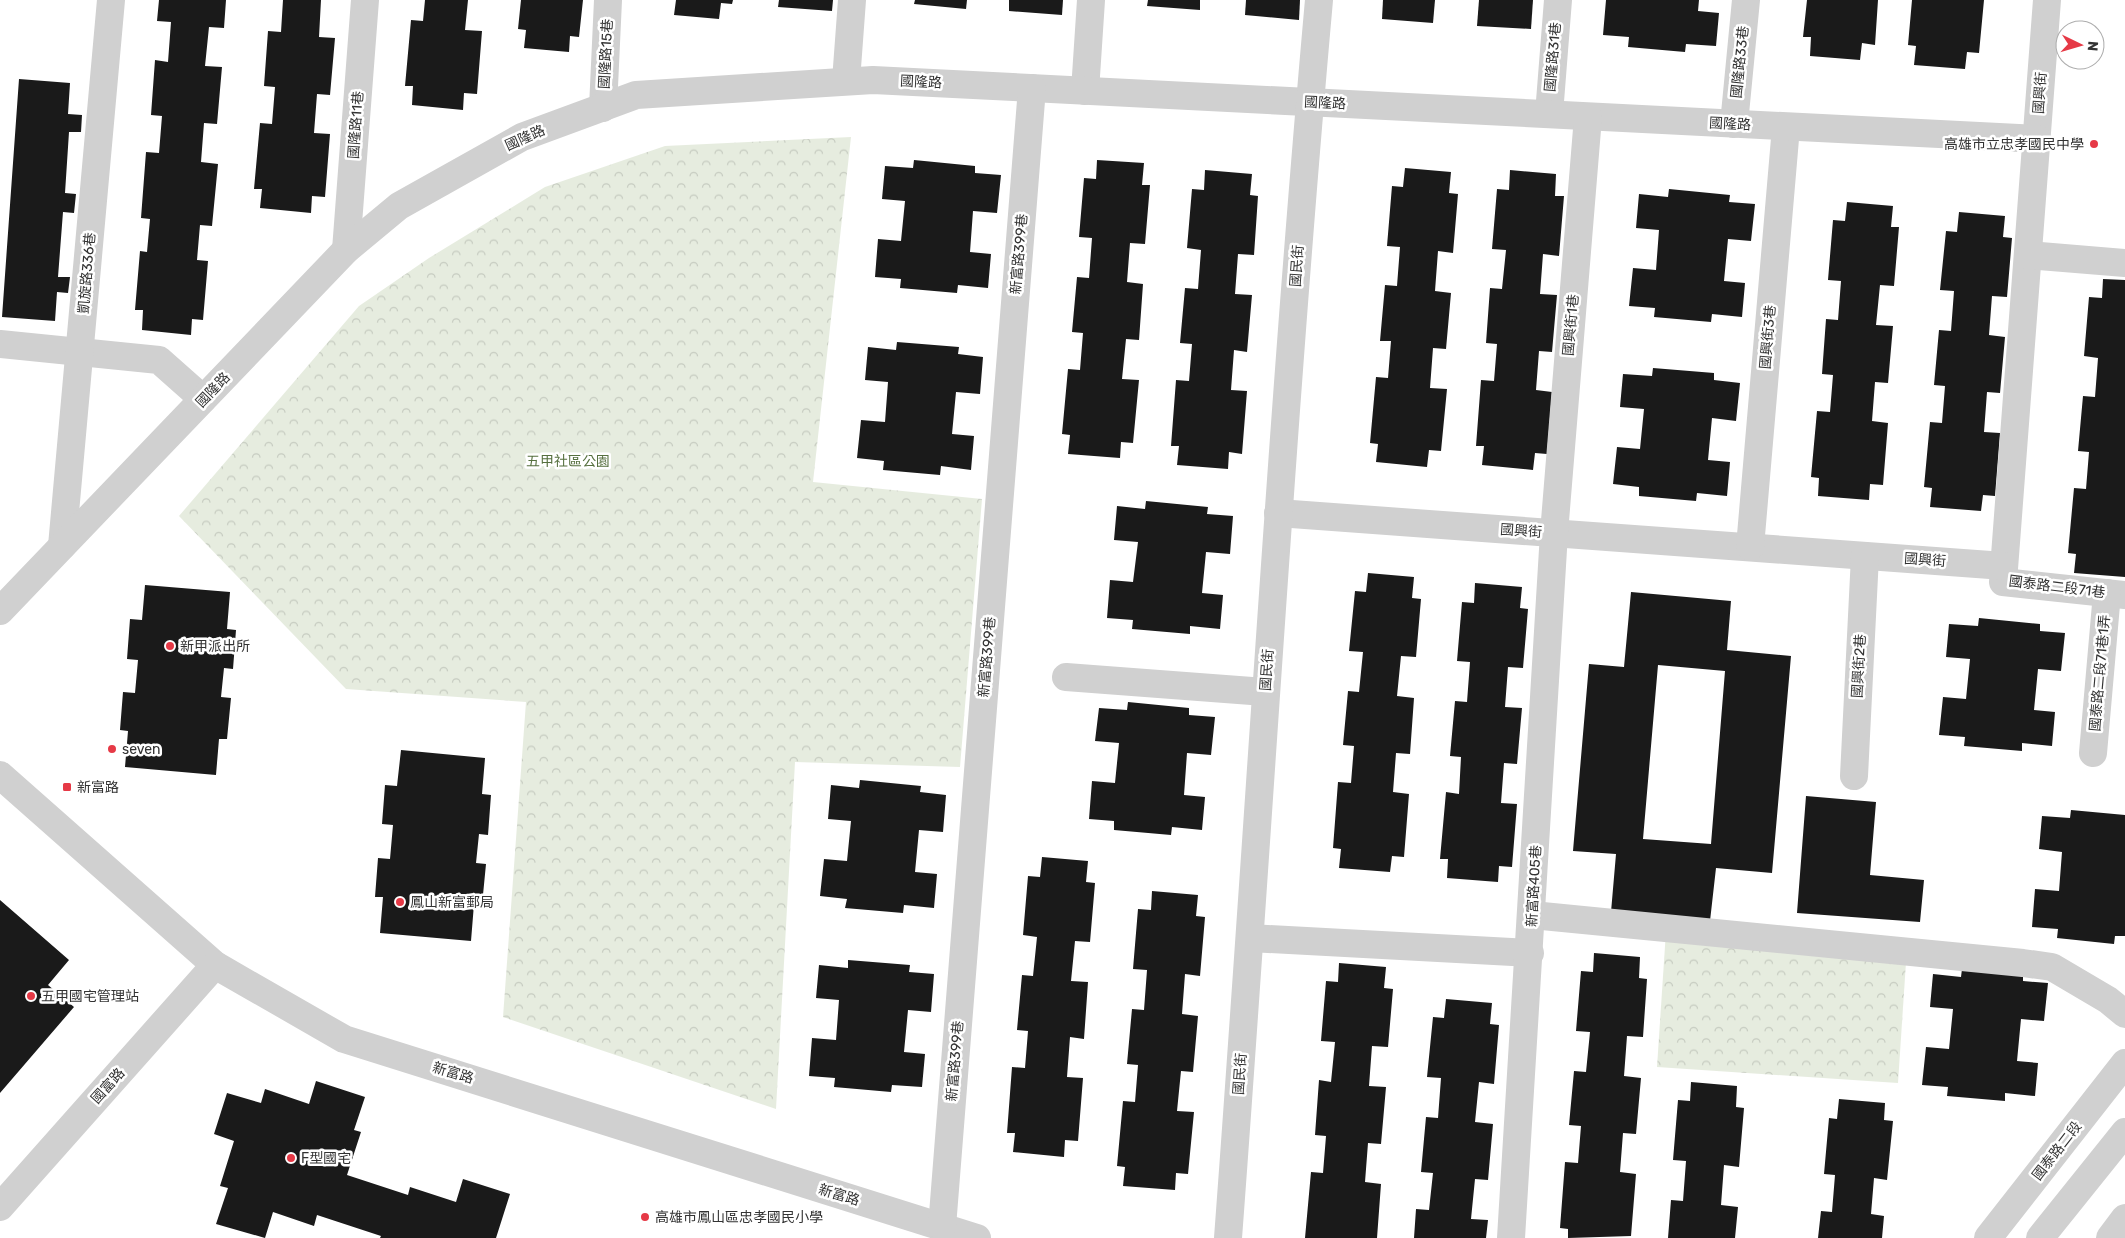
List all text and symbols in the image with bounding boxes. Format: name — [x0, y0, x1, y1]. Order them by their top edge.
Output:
street label: 國隆路15巷 — [596, 18, 616, 90]
north arrow — [2055, 20, 2105, 70]
street label: 國隆路31巷 — [1541, 21, 1565, 93]
street label: 國隆路33巷 — [1728, 25, 1752, 99]
text: N — [2084, 40, 2101, 52]
street label: 國興街 — [2030, 71, 2050, 115]
street label: 國隆路 — [900, 72, 942, 92]
street label: 國隆路11巷 — [345, 90, 367, 160]
street label: 國隆路 — [1304, 93, 1346, 113]
street label: 國隆路 — [1709, 114, 1751, 134]
street label: 國隆路 — [502, 122, 548, 154]
place label: 高雄市立忠孝國民中學 — [1944, 136, 2084, 153]
marker: 高雄市立忠孝國民中學 — [2088, 138, 2100, 150]
street label: 新富路399巷 — [1007, 213, 1031, 295]
street label: 凱旋路336巷 — [75, 232, 99, 314]
street label: 國民街 — [1287, 244, 1307, 288]
street label: 國興街1巷 — [1560, 293, 1582, 357]
street label: 國興街3巷 — [1757, 304, 1779, 370]
street label: 國隆路 — [192, 369, 234, 411]
park label: 五甲社區公園 — [526, 453, 610, 470]
street label: 國興街 — [1499, 521, 1543, 541]
street label: 國興街 — [1903, 550, 1947, 570]
street label: 國泰路二段71巷 — [2008, 573, 2106, 601]
street label: 國泰路二段71巷1弄 — [2086, 614, 2114, 732]
street label: 新富路399巷 — [975, 616, 999, 698]
street label: 國興街2巷 — [1849, 633, 1869, 699]
place label: 新甲派出所 — [180, 638, 250, 655]
marker: 新甲派出所 — [164, 640, 176, 652]
street label: 國民街 — [1257, 648, 1277, 692]
place label: seven — [122, 741, 161, 758]
marker: seven — [106, 743, 118, 755]
place label: 新富路 — [77, 779, 119, 796]
marker: 新富路 — [61, 781, 73, 793]
street label: 新富路405巷 — [1523, 845, 1545, 927]
place label: 鳳山新富郵局 — [410, 894, 494, 911]
marker: 鳳山新富郵局 — [394, 896, 406, 908]
place label: 五甲國宅管理站 — [41, 988, 139, 1005]
marker: 五甲國宅管理站 — [25, 990, 37, 1002]
street label: 新富路399巷 — [943, 1020, 967, 1102]
street label: 國民街 — [1230, 1052, 1250, 1096]
street label: 新富路 — [430, 1059, 476, 1087]
street label: 國富路 — [88, 1065, 128, 1107]
street label: 國泰路二段 — [2029, 1118, 2085, 1184]
place label: F型國宅 — [301, 1150, 351, 1167]
marker: F型國宅 — [285, 1152, 297, 1164]
street label: 新富路 — [816, 1181, 862, 1209]
place label: 高雄市鳳山區忠孝國民小學 — [655, 1209, 823, 1226]
marker: 高雄市鳳山區忠孝國民小學 — [639, 1211, 651, 1223]

